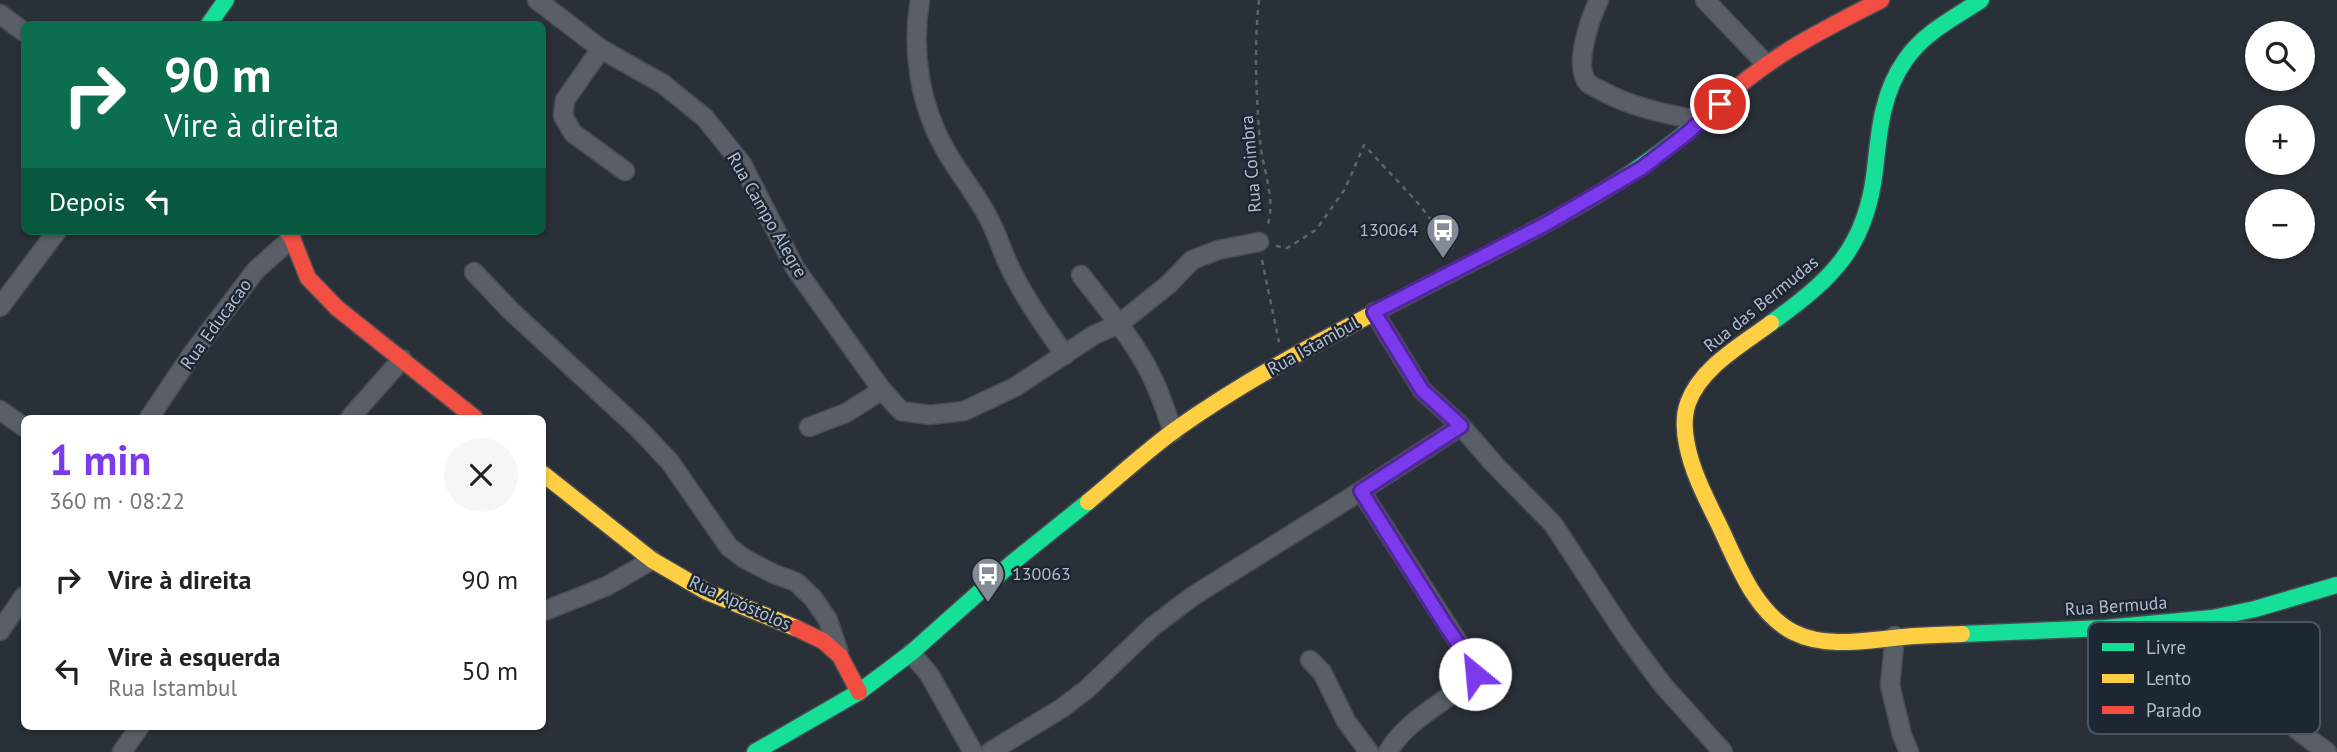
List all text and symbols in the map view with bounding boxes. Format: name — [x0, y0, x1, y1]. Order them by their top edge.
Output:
map controls — [2245, 21, 2315, 259]
button: search — [2245, 21, 2315, 91]
text: 90 m — [164, 42, 271, 106]
icon: right — [49, 49, 140, 140]
pin — [1690, 74, 1750, 134]
icon: arrive — [1701, 85, 1739, 123]
text: Vire à direita — [164, 104, 339, 146]
button: + — [2245, 105, 2315, 175]
street label: Rua Coimbra — [1235, 114, 1266, 214]
street label: Rua Campo Alegre — [722, 148, 813, 281]
icon: left — [139, 182, 177, 220]
text: Depois — [49, 185, 125, 218]
button: − — [2245, 189, 2315, 259]
bus stop icon: 130064 — [1424, 211, 1462, 260]
place label: 130064 — [1359, 218, 1418, 241]
street label: Rua das Bermudas — [1699, 250, 1823, 357]
street label: Rua Educacao — [175, 274, 256, 374]
street label: Rua Istambul — [1263, 311, 1363, 380]
text: 1 min — [49, 432, 151, 487]
button: close — [444, 438, 518, 512]
text: 360 m · 08:22 — [49, 486, 185, 515]
bus stop icon: 130063 — [969, 555, 1007, 604]
icon: right — [49, 561, 87, 599]
place label: 130063 — [1012, 562, 1071, 585]
text: Vire à direita — [108, 563, 251, 596]
text: 90 m — [462, 563, 518, 596]
street label: Rua Apóstolos — [686, 570, 795, 635]
street label: Rua Bermuda — [2064, 590, 2168, 621]
legend — [2088, 622, 2320, 734]
text: Livre — [2146, 635, 2186, 659]
position arrow — [1438, 637, 1512, 711]
text: Vire à esquerda — [108, 640, 280, 673]
icon: left — [49, 652, 87, 690]
text: 50 m — [462, 654, 518, 687]
text: Lento — [2146, 666, 2191, 690]
text: Rua Istambul — [108, 673, 237, 702]
text: Parado — [2146, 698, 2202, 722]

